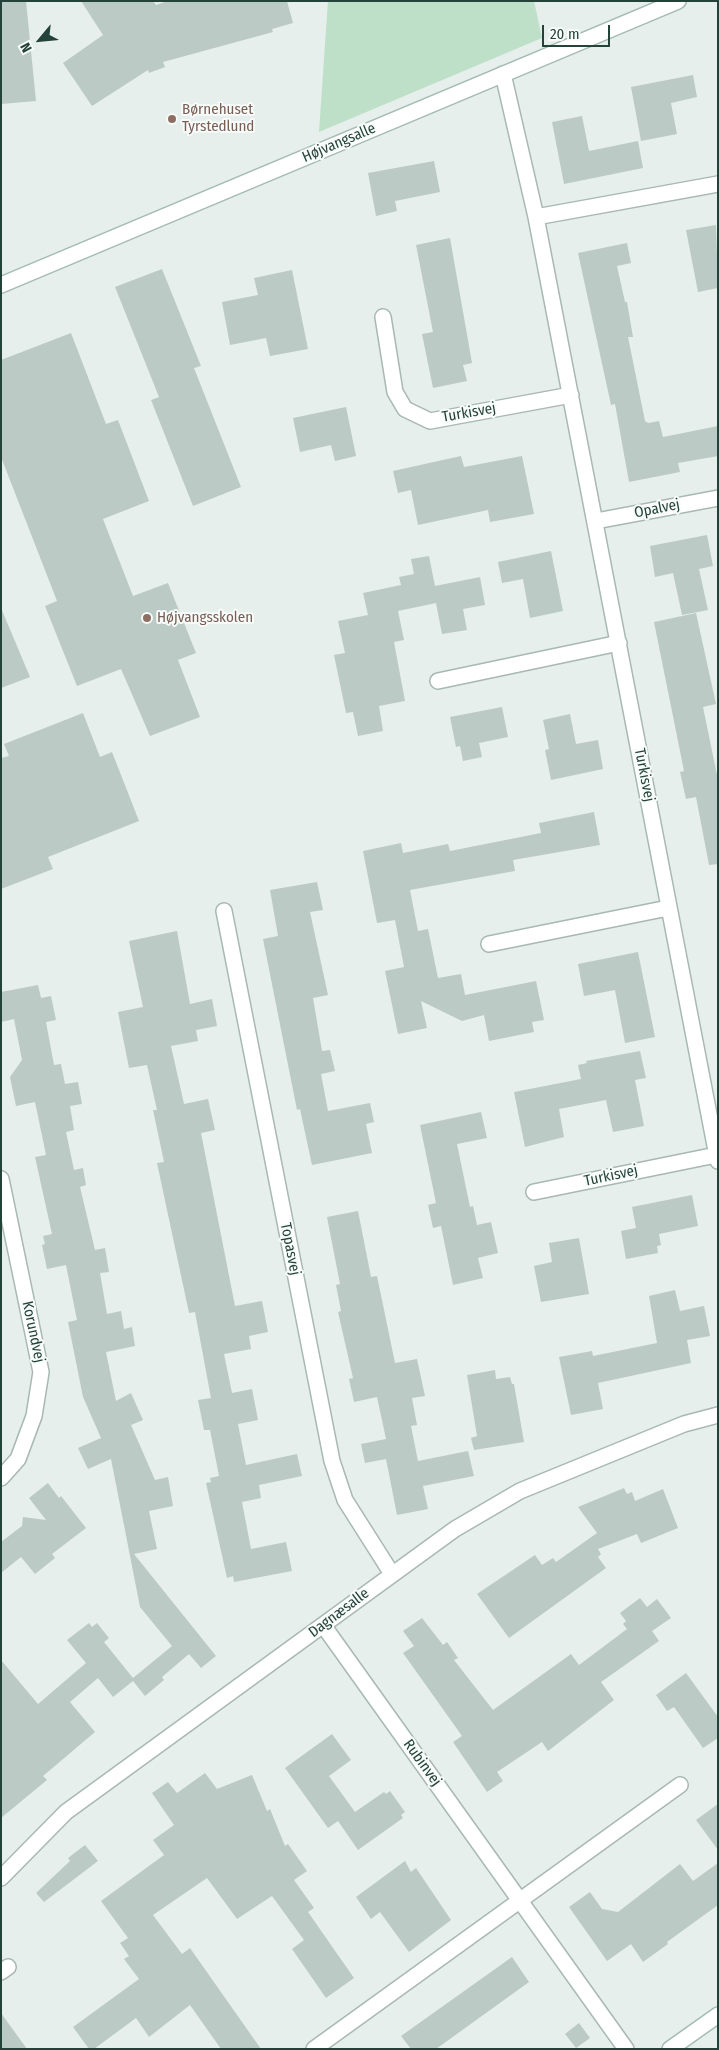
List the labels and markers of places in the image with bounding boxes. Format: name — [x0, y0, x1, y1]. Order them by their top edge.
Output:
place label: Børnehuset Tyrstedlund — [182, 101, 254, 136]
marker: Børnehuset Tyrstedlund — [166, 113, 178, 125]
place label: Højvangsskolen — [157, 609, 253, 627]
marker: Højvangsskolen — [141, 612, 153, 624]

